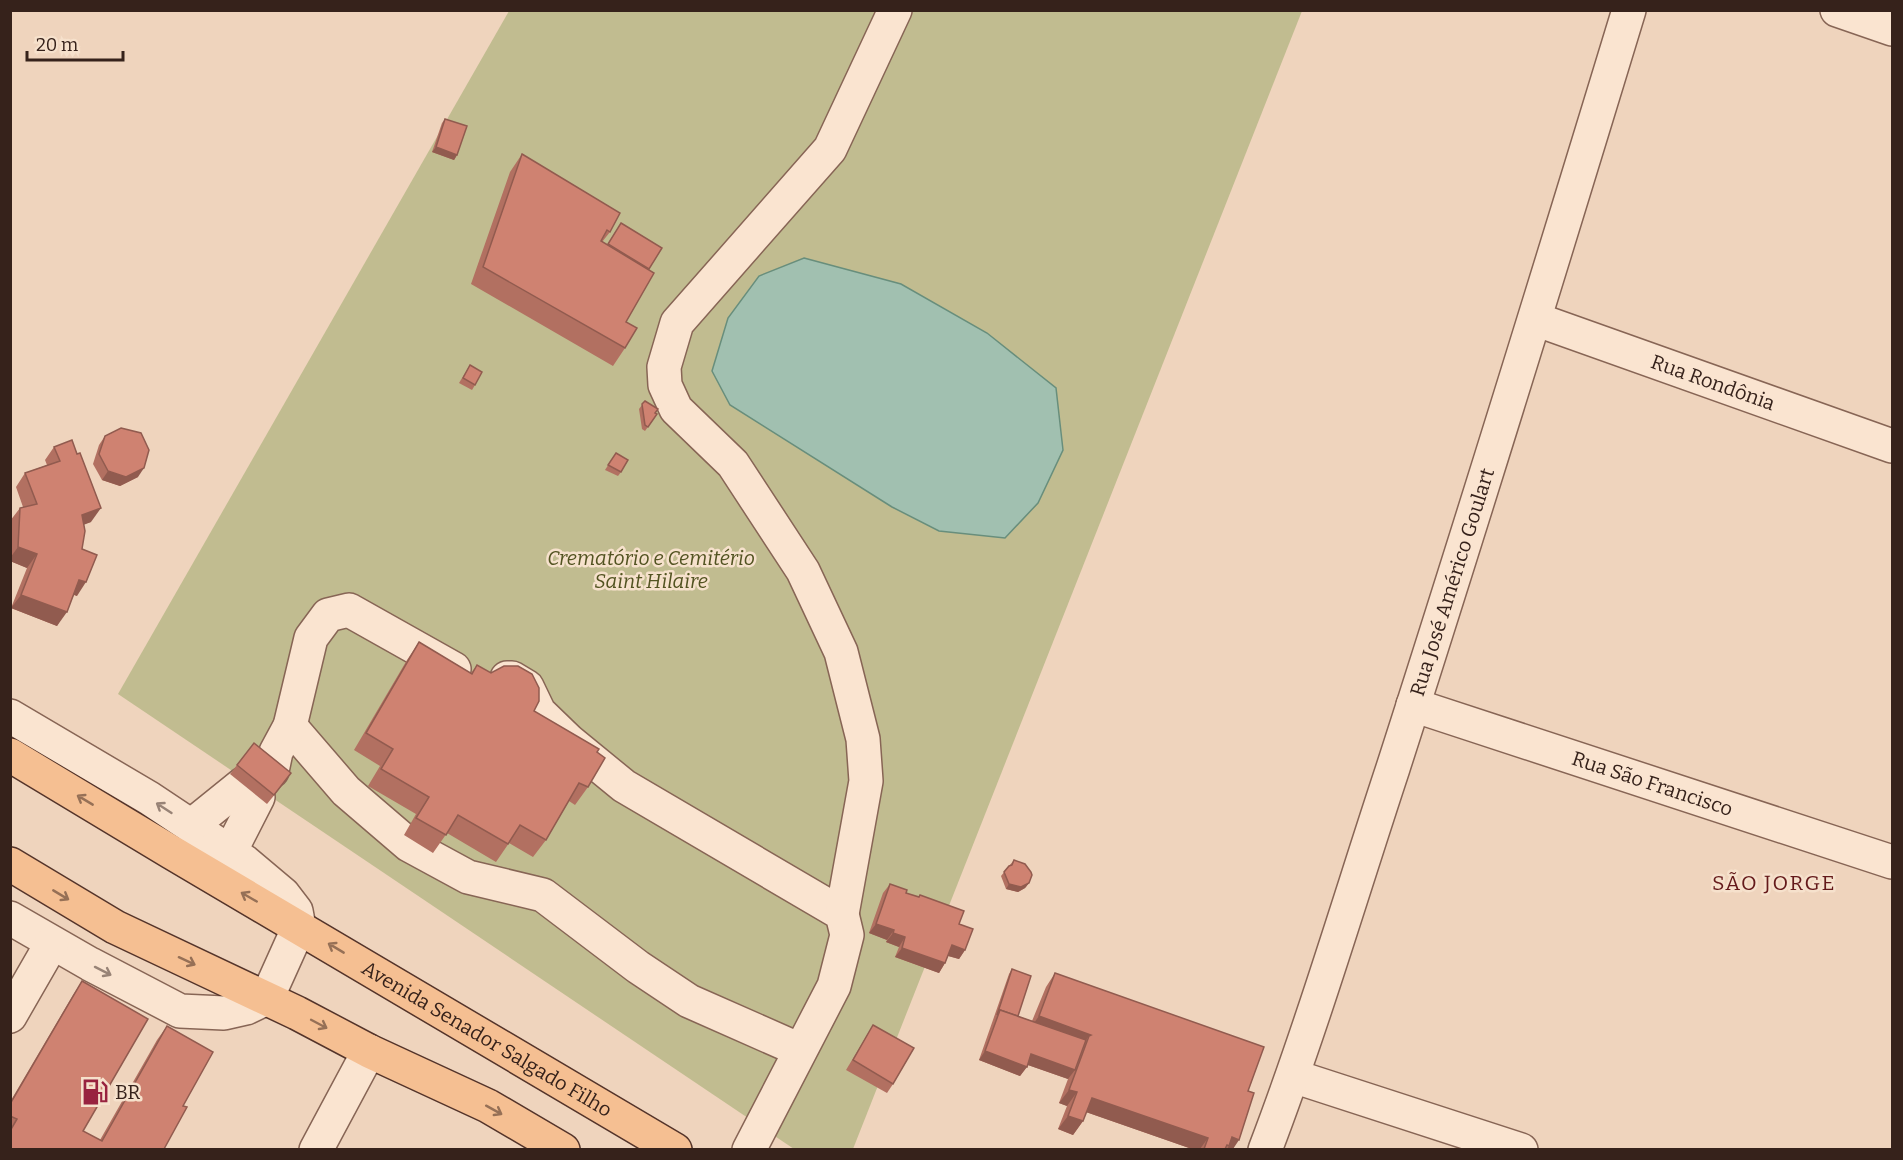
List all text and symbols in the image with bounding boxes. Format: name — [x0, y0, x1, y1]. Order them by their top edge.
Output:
scale bar — [27, 24, 123, 62]
text: 20 m — [36, 34, 78, 56]
street label: Rua Rondônia — [1648, 349, 1778, 415]
street label: Rua José Américo Goulart — [1405, 465, 1499, 699]
park label: Crematório e Cemitério Saint Hilaire — [547, 546, 755, 593]
street label: Rua São Francisco — [1569, 746, 1736, 821]
one-way arrow — [77, 794, 94, 806]
one-way arrow — [156, 802, 172, 814]
district label: SÃO JORGE — [1712, 870, 1836, 896]
one-way arrow — [52, 889, 69, 901]
one-way arrow — [241, 891, 258, 903]
one-way arrow — [328, 942, 345, 954]
one-way arrow — [177, 955, 195, 967]
street label: Avenida Senador Salgado Filho — [358, 956, 616, 1122]
one-way arrow — [94, 965, 111, 977]
one-way arrow — [310, 1018, 327, 1030]
fuel station icon: BR — [80, 1077, 110, 1107]
place label: BR — [115, 1080, 141, 1104]
one-way arrow — [485, 1104, 502, 1116]

